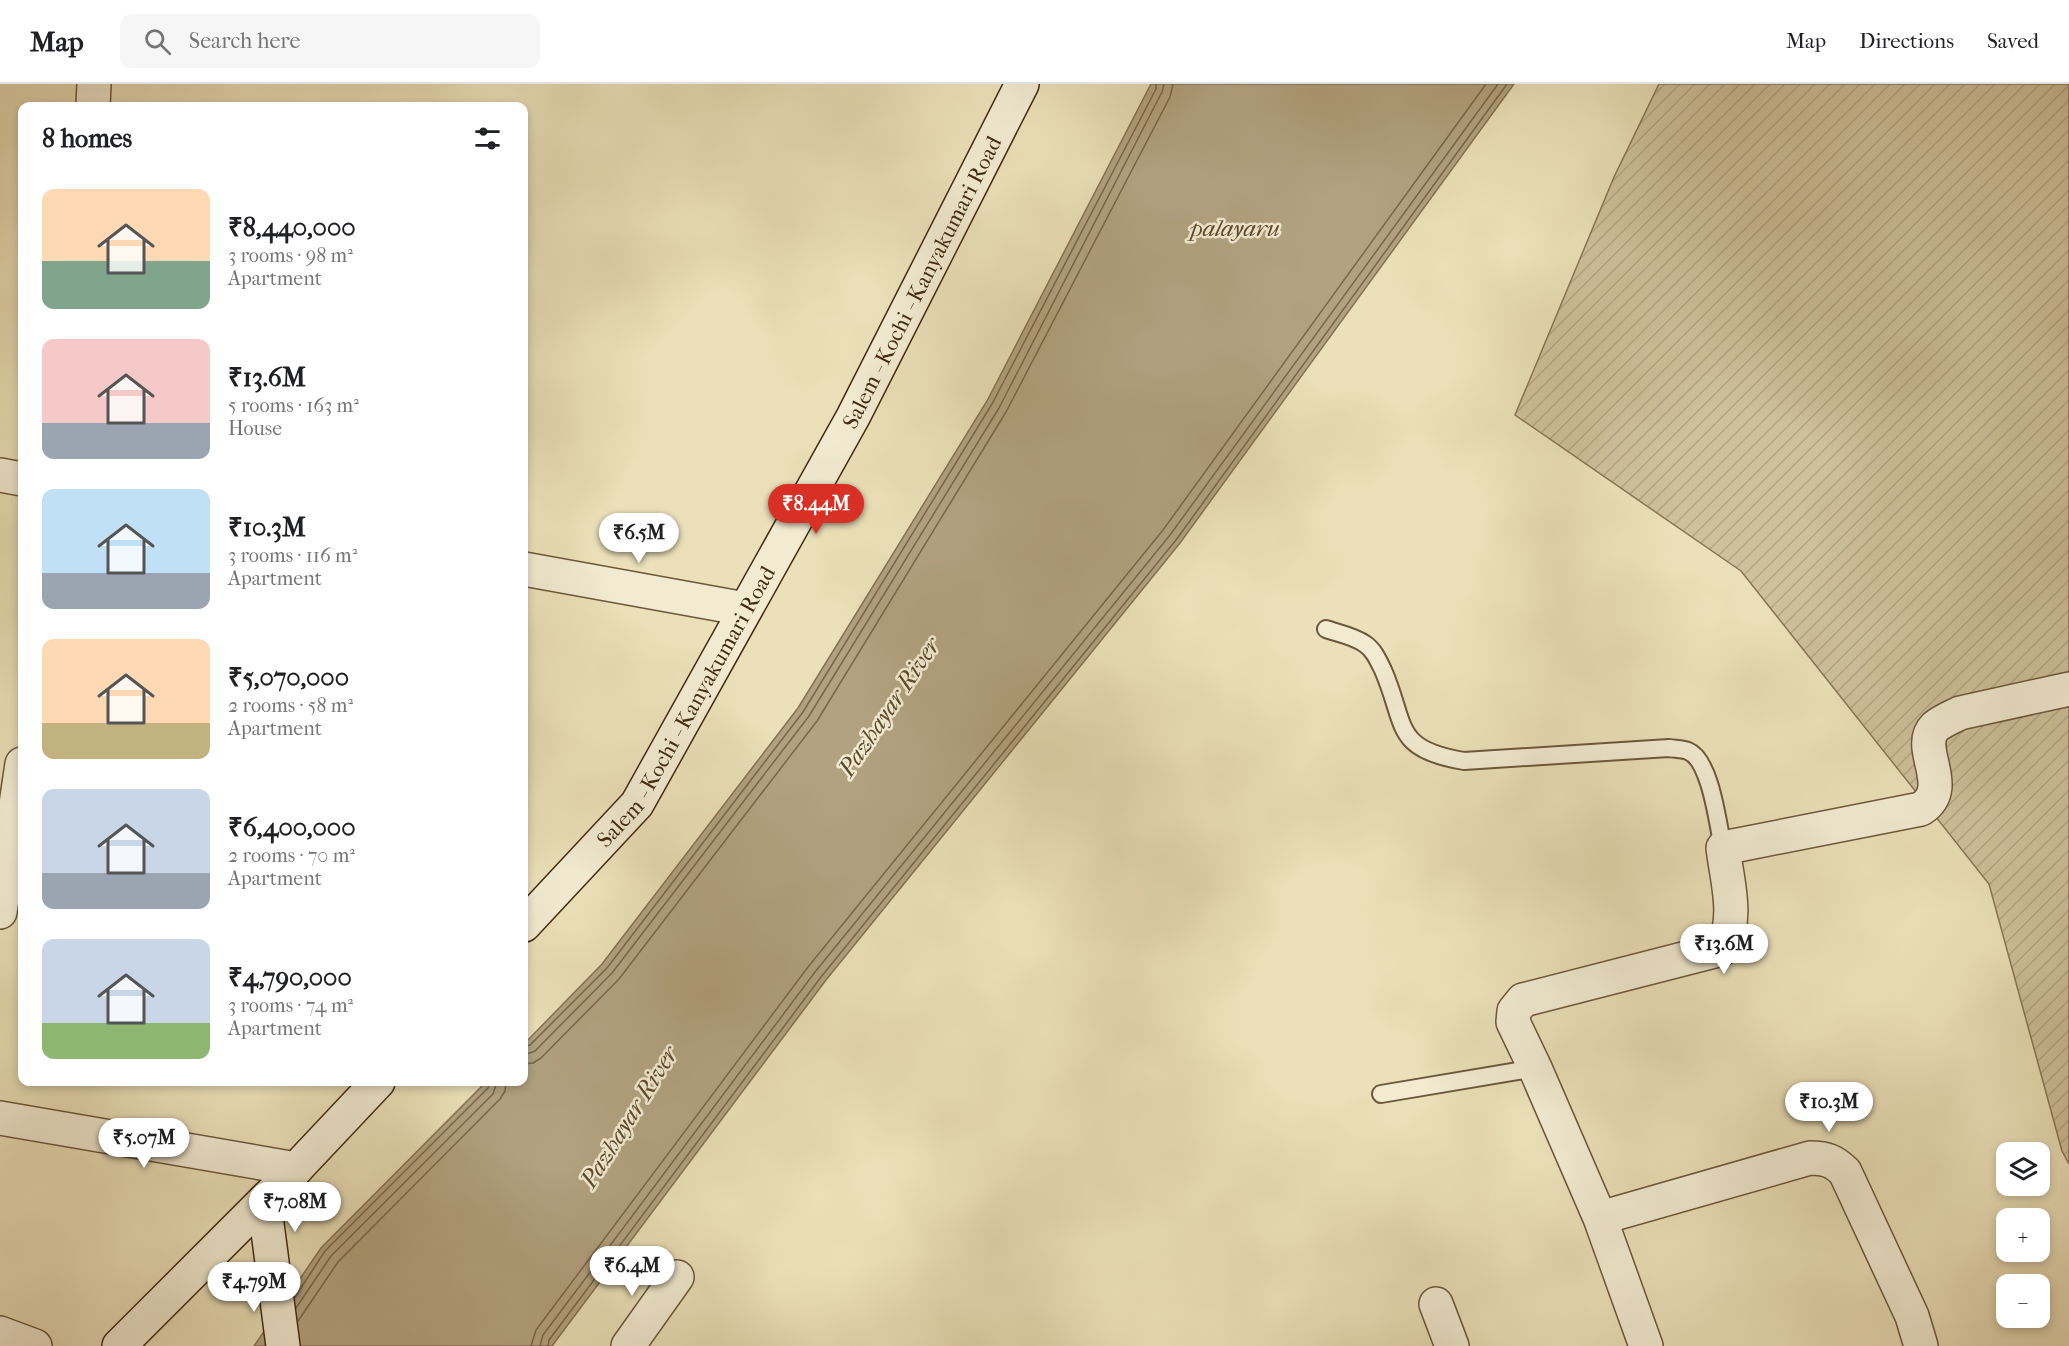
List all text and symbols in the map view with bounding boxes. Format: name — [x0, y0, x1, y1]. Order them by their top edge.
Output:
search box — [120, 14, 540, 68]
text: Map — [30, 25, 84, 58]
icon: search — [141, 25, 174, 58]
text: Search here — [189, 28, 300, 54]
text: Map — [1786, 29, 1826, 53]
text: Directions — [1859, 29, 1954, 53]
text: Saved — [1987, 29, 2039, 53]
icon: filters — [471, 122, 504, 155]
text: 8 homes — [42, 123, 132, 154]
street label: Salem - Kochi - Kanyakumari Road — [837, 131, 1008, 433]
text: ₹8,440,000 — [228, 212, 356, 243]
icon: home — [90, 213, 162, 285]
water label: palayaru — [1186, 214, 1280, 242]
text: 3 rooms · 98 m² — [228, 244, 353, 267]
text: Apartment — [228, 267, 322, 290]
text: ₹13.6M — [228, 362, 306, 393]
icon: home — [90, 363, 162, 435]
text: 5 rooms · 163 m² — [228, 394, 359, 417]
text: House — [228, 417, 282, 440]
pin: ₹8.44M — [767, 484, 865, 535]
text: ₹8.44M — [782, 492, 850, 515]
text: ₹10.3M — [228, 512, 306, 543]
icon: home — [90, 513, 162, 585]
pin: ₹6.5M — [597, 513, 681, 564]
text: ₹6.5M — [613, 521, 665, 544]
text: 3 rooms · 116 m² — [228, 544, 357, 567]
street label: Salem - Kochi - Kanyakumari Road — [592, 561, 782, 853]
text: Apartment — [228, 567, 322, 590]
water label: Pazhayar River — [832, 630, 947, 783]
text: ₹5,070,000 — [228, 662, 349, 693]
icon: home — [90, 663, 162, 735]
text: 2 rooms · 58 m² — [228, 694, 353, 717]
text: Apartment — [228, 717, 322, 740]
text: ₹6,400,000 — [228, 812, 356, 843]
icon: home — [90, 813, 162, 885]
text: 2 rooms · 70 m² — [228, 844, 355, 867]
text: Apartment — [228, 867, 322, 890]
pin: ₹13.6M — [1675, 924, 1773, 975]
text: ₹13.6M — [1694, 932, 1754, 955]
text: ₹4,790,000 — [228, 962, 352, 993]
icon: home — [90, 963, 162, 1035]
text: 3 rooms · 74 m² — [228, 994, 353, 1017]
text: Apartment — [228, 1017, 322, 1040]
water label: Pazhayar River — [574, 1039, 685, 1194]
pin: ₹10.3M — [1780, 1082, 1878, 1133]
text: ₹10.3M — [1799, 1090, 1859, 1113]
pin: ₹5.07M — [95, 1118, 193, 1169]
text: ₹5.07M — [113, 1126, 175, 1149]
map controls — [1996, 1142, 2050, 1328]
button: layers — [1996, 1142, 2050, 1196]
pin: ₹7.08M — [246, 1182, 344, 1233]
text: ₹7.08M — [263, 1190, 327, 1213]
button: + — [1996, 1208, 2050, 1262]
pin: ₹6.4M — [590, 1246, 674, 1297]
text: ₹6.4M — [604, 1254, 660, 1277]
pin: ₹4.79M — [205, 1262, 303, 1313]
text: ₹4.79M — [222, 1270, 286, 1293]
button: − — [1996, 1274, 2050, 1328]

